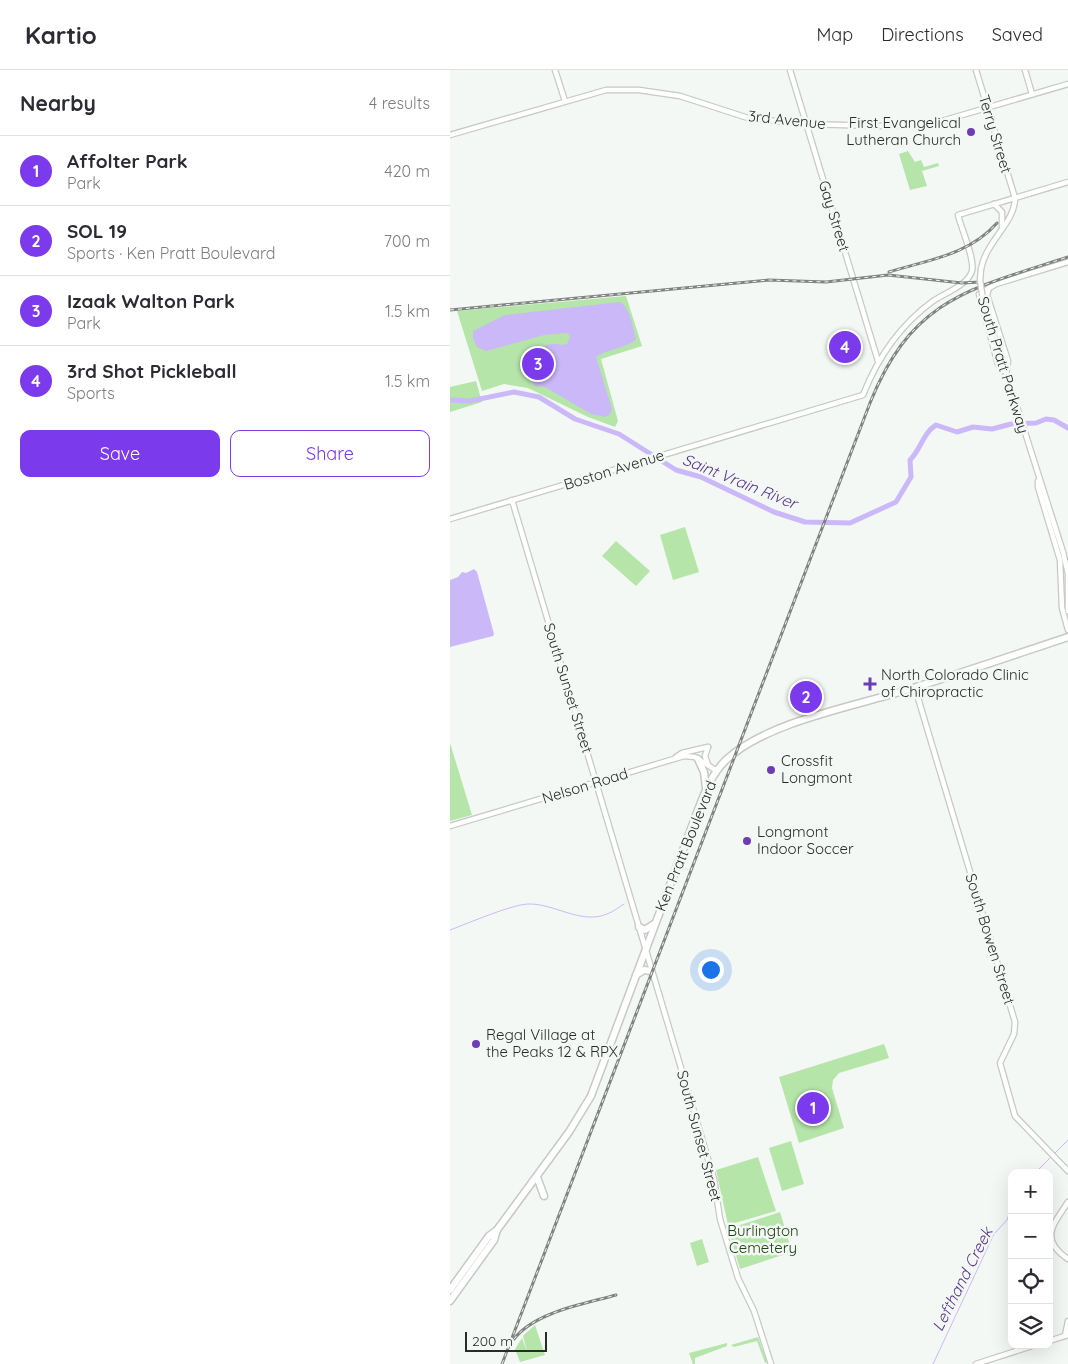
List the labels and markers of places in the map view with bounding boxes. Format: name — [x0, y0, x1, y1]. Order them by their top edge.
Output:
place label: First Evangelical Lutheran Church — [846, 113, 961, 149]
marker: First Evangelical Lutheran Church — [965, 126, 977, 138]
pin: 4 — [829, 328, 861, 366]
pin: 3 — [522, 345, 554, 383]
place label: North Colorado Clinic of Chiropractic — [881, 665, 1029, 701]
marker: North Colorado Clinic of Chiropractic — [863, 677, 877, 691]
pin: 2 — [790, 678, 822, 716]
place label: Crossfit Longmont — [781, 751, 853, 787]
marker: Crossfit Longmont — [765, 764, 777, 776]
place label: Longmont Indoor Soccer — [757, 822, 854, 858]
marker: Longmont Indoor Soccer — [741, 835, 753, 847]
place label: Regal Village at the Peaks 12 & RPX — [486, 1025, 618, 1061]
marker: Regal Village at the Peaks 12 & RPX — [470, 1038, 482, 1050]
pin: 1 — [797, 1089, 829, 1127]

